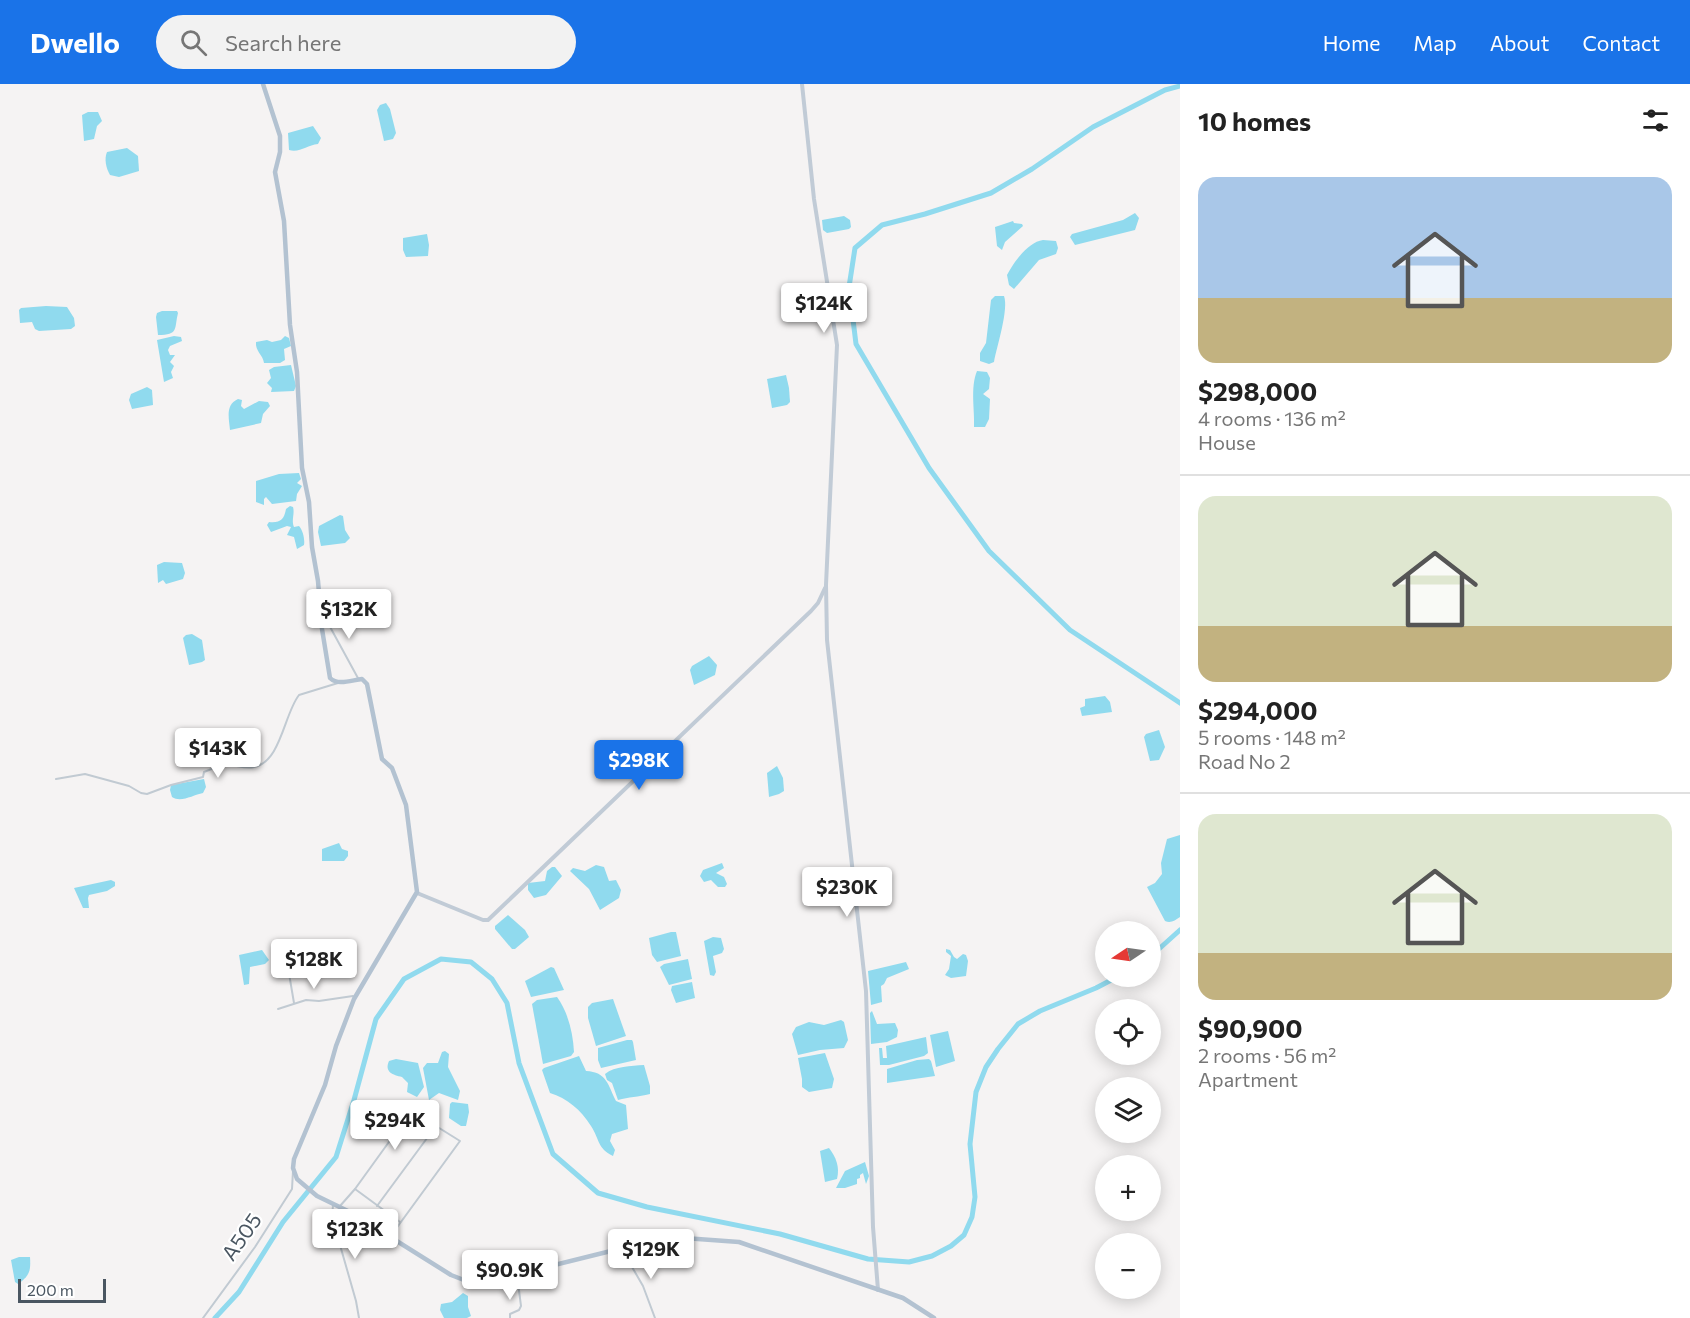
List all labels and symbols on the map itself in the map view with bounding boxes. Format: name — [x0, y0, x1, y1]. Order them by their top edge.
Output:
pin: $124K — [782, 283, 866, 334]
pin: $132K — [307, 589, 391, 640]
pin: $143K — [176, 728, 260, 779]
pin: $298K — [597, 740, 681, 791]
pin: $230K — [805, 867, 889, 918]
north arrow — [1095, 921, 1161, 987]
pin: $128K — [272, 939, 356, 990]
pin: $294K — [353, 1100, 437, 1151]
street label: A505 — [216, 1208, 266, 1265]
pin: $123K — [313, 1209, 397, 1260]
pin: $129K — [609, 1229, 693, 1280]
pin: $90.9K — [461, 1250, 559, 1301]
scale bar — [18, 1276, 106, 1304]

